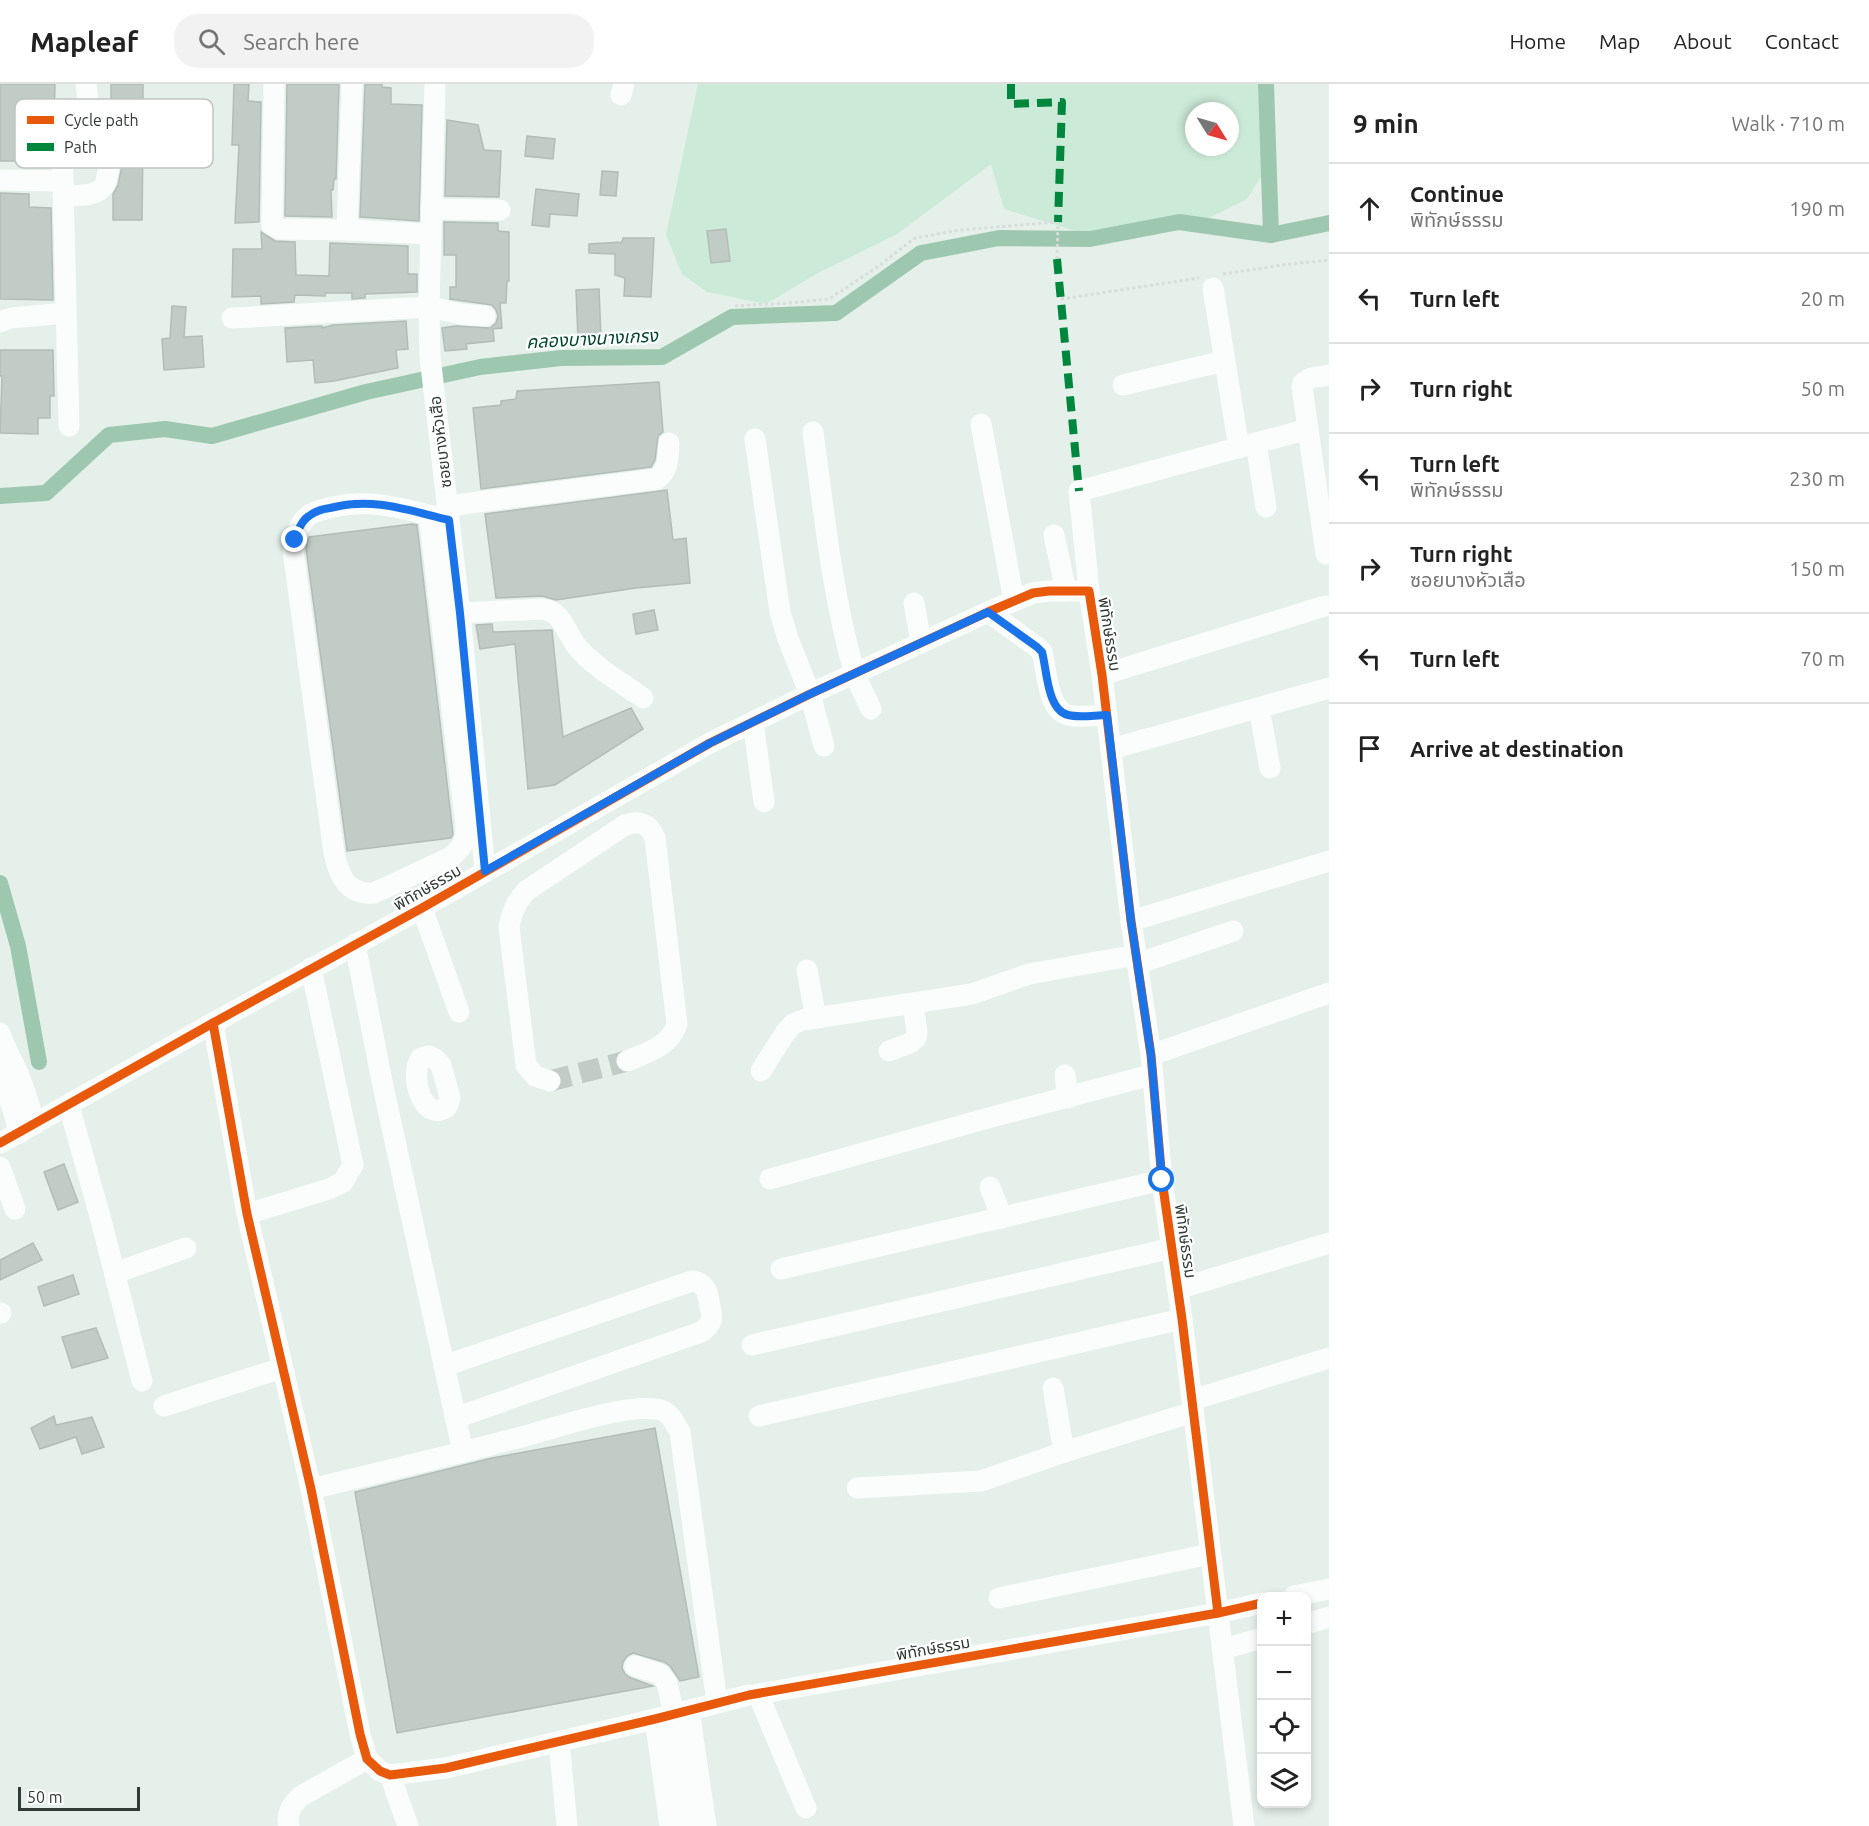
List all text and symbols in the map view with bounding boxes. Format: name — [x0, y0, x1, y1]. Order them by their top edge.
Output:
search box — [174, 14, 594, 68]
icon: search — [195, 25, 228, 58]
text: Mapleaf — [30, 26, 138, 57]
text: Search here — [243, 29, 360, 54]
text: Home — [1509, 29, 1566, 53]
text: Map — [1599, 29, 1640, 53]
text: About — [1673, 29, 1732, 53]
text: Contact — [1765, 29, 1839, 53]
legend — [15, 99, 213, 168]
north arrow — [1185, 102, 1239, 156]
text: 9 min — [1353, 109, 1419, 138]
text: Cycle path — [64, 111, 139, 129]
text: Walk · 710 m — [1732, 112, 1845, 135]
text: Path — [64, 138, 97, 156]
text: Continue — [1410, 181, 1504, 206]
icon: ahead — [1353, 192, 1386, 225]
text: 190 m — [1789, 197, 1845, 220]
text: พิทักษ์ธรรม — [1410, 208, 1504, 231]
icon: left — [1353, 282, 1386, 315]
text: Turn left — [1410, 286, 1500, 311]
text: 20 m — [1801, 287, 1845, 310]
water label: คลองบางนางเกรง — [526, 324, 660, 351]
icon: right — [1353, 372, 1386, 405]
text: Turn right — [1410, 376, 1512, 401]
text: 50 m — [1801, 377, 1845, 400]
street label: ซอยบางหัวเสือ — [425, 395, 455, 489]
text: Turn left — [1410, 451, 1500, 476]
icon: left — [1353, 462, 1386, 495]
text: 230 m — [1789, 467, 1845, 490]
text: พิทักษ์ธรรม — [1410, 478, 1504, 501]
route end — [281, 526, 307, 552]
text: Turn right — [1410, 541, 1512, 566]
icon: right — [1353, 552, 1386, 585]
text: 150 m — [1789, 557, 1845, 580]
text: ซอยบางหัวเสือ — [1410, 568, 1526, 591]
street label: พิทักษ์ธรรม — [1095, 596, 1125, 672]
icon: left — [1353, 642, 1386, 675]
text: Turn left — [1410, 646, 1500, 671]
text: 70 m — [1801, 647, 1845, 670]
icon: arrive — [1353, 732, 1386, 765]
text: Arrive at destination — [1410, 736, 1624, 761]
street label: พิทักษ์ธรรม — [390, 860, 464, 914]
route start — [1148, 1166, 1174, 1192]
street label: พิทักษ์ธรรม — [1172, 1203, 1200, 1279]
map controls — [1257, 1592, 1311, 1808]
button: + — [1257, 1592, 1311, 1646]
street label: พิทักษ์ธรรม — [895, 1633, 971, 1663]
button: − — [1257, 1646, 1311, 1700]
button: locate — [1257, 1700, 1311, 1754]
button: layers — [1257, 1754, 1311, 1808]
scale bar — [18, 1784, 140, 1812]
text: 50 m — [27, 1788, 63, 1806]

